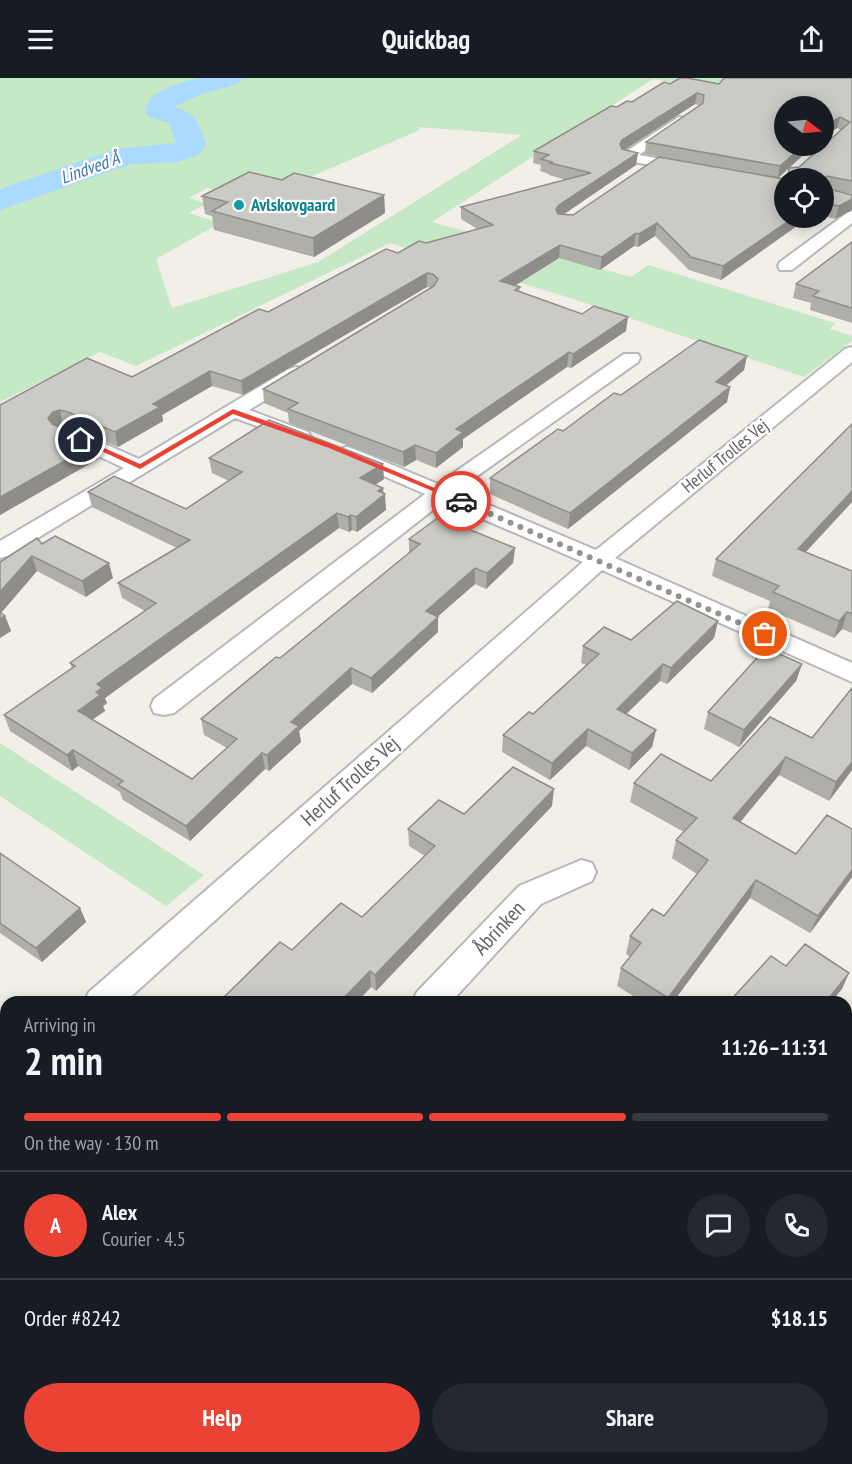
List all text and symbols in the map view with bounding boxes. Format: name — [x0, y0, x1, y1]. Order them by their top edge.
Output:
text: Quickbag — [382, 22, 470, 56]
icon: menu — [24, 23, 57, 56]
icon: share — [795, 23, 828, 56]
north arrow — [774, 96, 834, 156]
map controls — [774, 96, 834, 228]
water label: Lindved Å — [57, 146, 124, 189]
button: locate — [774, 168, 834, 228]
place label: Avlskovgaard — [250, 193, 335, 216]
marker: Avlskovgaard — [232, 198, 246, 212]
pin — [55, 414, 106, 465]
street label: Herluf Trolles Vej — [677, 414, 773, 498]
icon: home — [64, 423, 97, 456]
courier — [431, 471, 491, 531]
icon: car — [445, 485, 478, 518]
pin — [739, 608, 790, 659]
icon: bag — [748, 617, 781, 650]
street label: Herluf Trolles Vej — [295, 730, 404, 832]
street label: Åbrinken — [467, 895, 530, 960]
text: Arriving in — [24, 1012, 96, 1038]
text: 11:26–11:31 — [721, 1033, 828, 1061]
text: 2 min — [24, 1035, 103, 1086]
text: On the way · 130 m — [24, 1130, 159, 1156]
button: chat — [687, 1194, 750, 1257]
button: phone — [765, 1194, 828, 1257]
text: Alex — [102, 1198, 137, 1226]
text: A — [50, 1211, 61, 1239]
text: Courier · 4.5 — [102, 1226, 186, 1252]
text: Order #8242 — [24, 1304, 121, 1332]
text: $18.15 — [771, 1304, 828, 1332]
button: Help — [24, 1383, 420, 1452]
button: Share — [432, 1383, 828, 1452]

